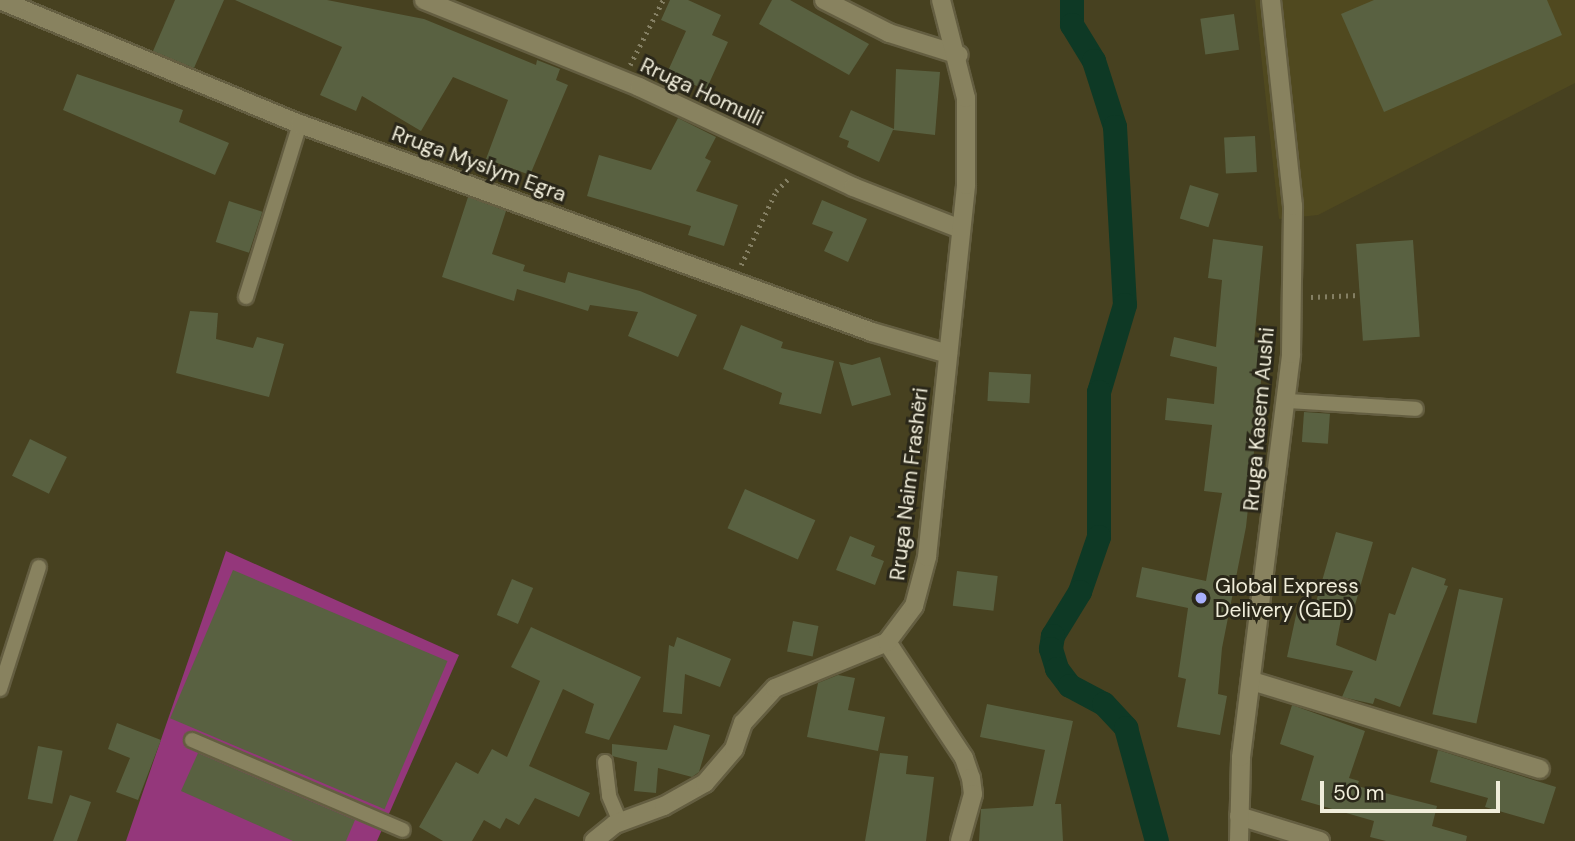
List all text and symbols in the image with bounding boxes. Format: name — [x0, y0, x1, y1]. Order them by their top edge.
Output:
street label: Rruga Homulli — [636, 52, 768, 132]
street label: Rruga Myslym Egra — [388, 121, 570, 207]
street label: Rruga Kasem Aushi — [1238, 326, 1280, 512]
street label: Rruga Naim Frashëri — [885, 386, 933, 582]
place label: Global Express Delivery (GED) — [1215, 573, 1359, 623]
marker: Global Express Delivery (GED) — [1193, 590, 1209, 606]
scale bar — [1323, 768, 1503, 812]
text: 50 m — [1333, 779, 1384, 807]

